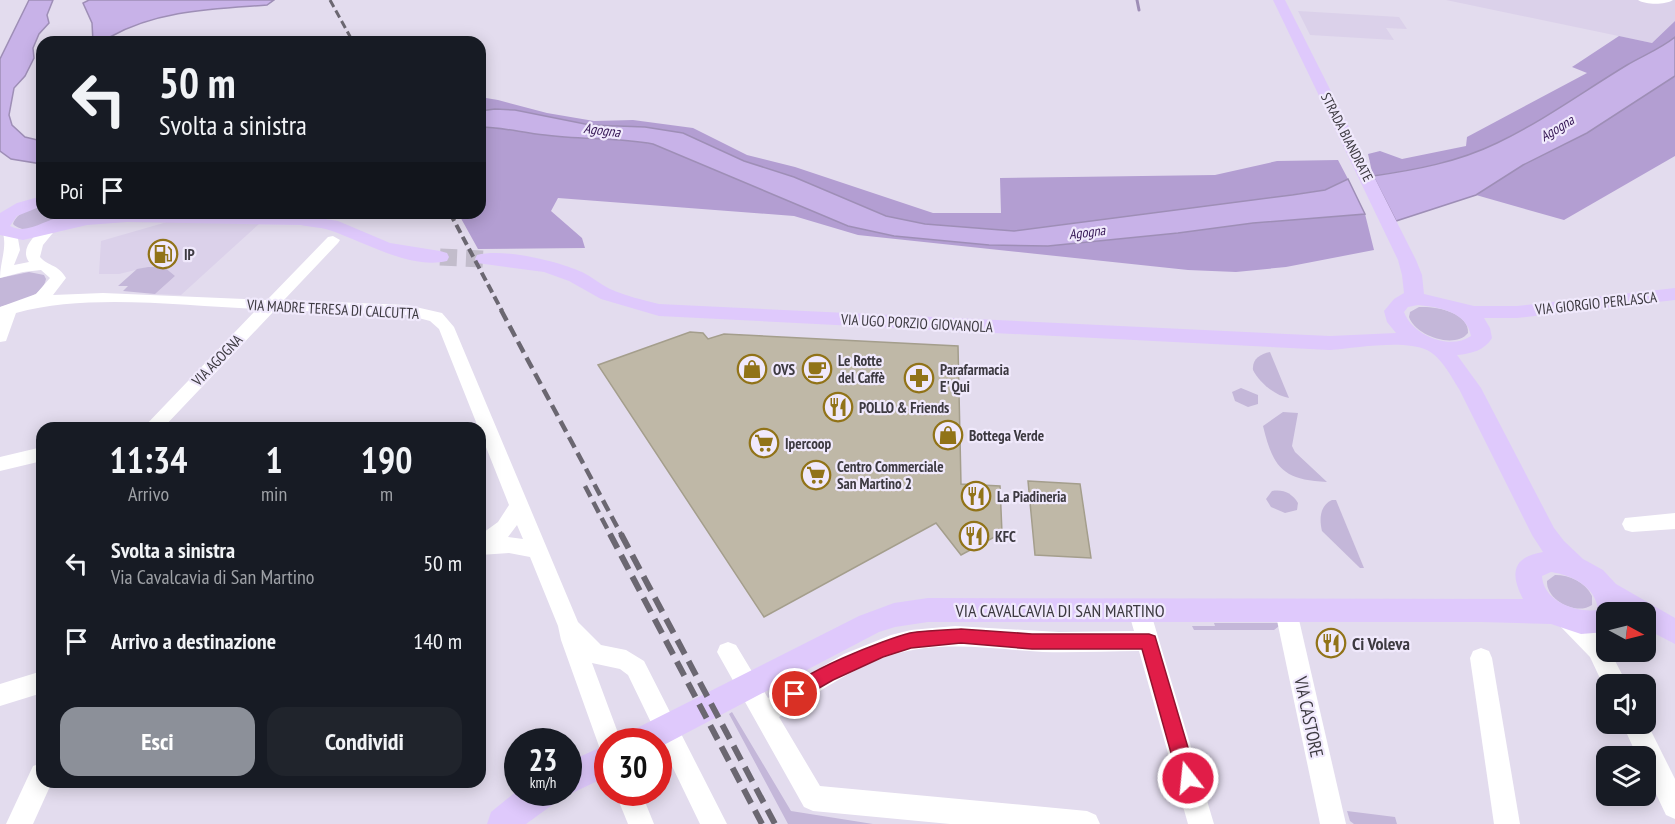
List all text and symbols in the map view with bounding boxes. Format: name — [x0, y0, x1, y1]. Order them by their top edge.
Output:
text: 50 m — [159, 55, 236, 110]
icon: left — [60, 60, 138, 138]
street label: STRADA BIANDRATE — [1317, 90, 1377, 184]
text: Svolta a sinistra — [159, 108, 307, 142]
water label: Agogna — [1537, 110, 1578, 145]
water label: Agogna — [583, 119, 623, 141]
icon: arrive — [96, 174, 129, 207]
text: Poi — [60, 177, 84, 205]
water label: Agogna — [1068, 221, 1108, 243]
fuel station icon: IP — [147, 238, 179, 270]
place label: IP — [184, 245, 195, 264]
street label: VIA GIORGIO PERLASCA — [1533, 287, 1659, 319]
street label: VIA MADRE TERESA DI CALCUTTA — [245, 295, 420, 323]
street label: VIA UGO PORZIO GIOVANOLA — [840, 309, 994, 337]
street label: VIA AGOGNA — [187, 329, 247, 391]
place label: Le Rotte del Caffè — [838, 351, 885, 387]
shop icon: OVS — [736, 353, 768, 385]
cafe icon: Le Rotte del Caffè — [801, 353, 833, 385]
place label: OVS — [773, 360, 795, 379]
place label: Parafarmacia E' Qui — [940, 360, 1009, 396]
pharmacy icon: Parafarmacia E' Qui — [903, 362, 935, 394]
restaurant icon: POLLO & Friends — [822, 391, 854, 423]
place label: POLLO & Friends — [859, 398, 949, 417]
shop icon: Bottega Verde — [932, 419, 964, 451]
place label: Bottega Verde — [969, 426, 1044, 445]
supermarket icon: Ipercoop — [748, 427, 780, 459]
place label: Ipercoop — [785, 434, 831, 453]
text: 11:34 — [110, 436, 187, 483]
text: 1 — [265, 436, 283, 483]
text: 190 — [361, 436, 412, 483]
place label: Centro Commerciale San Martino 2 — [837, 457, 944, 493]
supermarket icon: Centro Commerciale San Martino 2 — [800, 459, 832, 491]
restaurant icon: La Piadineria — [960, 480, 992, 512]
text: Arrivo — [128, 481, 169, 507]
text: min — [261, 481, 287, 507]
text: m — [380, 481, 393, 507]
place label: La Piadineria — [997, 487, 1067, 506]
restaurant icon: KFC — [958, 520, 990, 552]
place label: KFC — [995, 527, 1016, 546]
text: Svolta a sinistra — [111, 536, 235, 564]
icon: left — [60, 547, 93, 580]
text: 50 m — [423, 549, 462, 577]
text: Via Cavalcavia di San Martino — [111, 564, 314, 590]
street label: VIA CAVALCAVIA DI SAN MARTINO — [954, 599, 1165, 622]
north arrow — [1596, 602, 1656, 662]
map controls — [1596, 602, 1656, 806]
icon: arrive — [60, 625, 93, 658]
text: Arrivo a destinazione — [111, 627, 276, 655]
text: 140 m — [413, 627, 462, 655]
restaurant icon: Ci Voleva — [1315, 627, 1347, 659]
place label: Ci Voleva — [1352, 632, 1410, 655]
pin — [769, 668, 820, 719]
street label: VIA CASTORE — [1289, 674, 1329, 759]
button: sound — [1596, 674, 1656, 734]
icon: arrive — [778, 677, 811, 710]
button: Esci — [60, 707, 255, 776]
button: Condividi — [267, 707, 462, 776]
speed limit sign: 30 — [594, 728, 672, 806]
text: 23 — [529, 740, 557, 779]
position arrow — [1156, 746, 1220, 810]
button: layers — [1596, 746, 1656, 806]
text: km/h — [530, 773, 556, 792]

